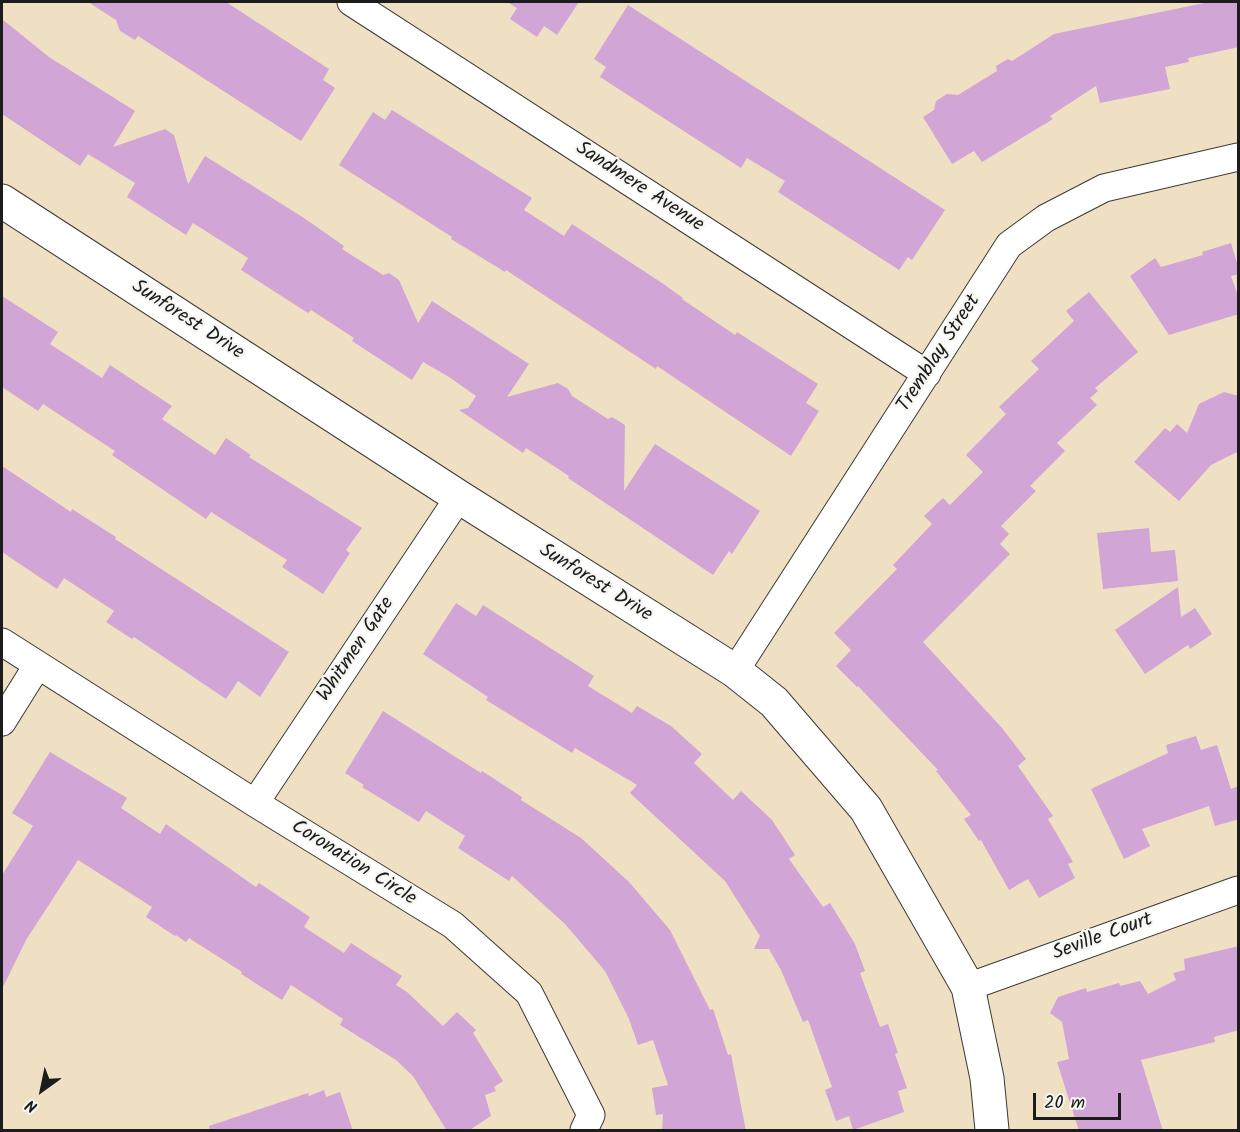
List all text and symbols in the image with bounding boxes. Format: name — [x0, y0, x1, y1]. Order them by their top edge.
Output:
street label: Sandmere Avenue — [570, 138, 708, 238]
street label: Sunforest Drive — [126, 276, 248, 366]
street label: Tremblay Street — [893, 291, 987, 417]
street label: Sunforest Drive — [534, 540, 656, 628]
street label: Whitmen Gate — [313, 593, 401, 707]
street label: Coronation Circle — [286, 816, 420, 912]
street label: Seville Court — [1050, 909, 1156, 967]
north arrow — [12, 1060, 72, 1120]
scale bar — [1036, 1081, 1124, 1119]
text: 20 m — [1044, 1089, 1085, 1118]
text: N — [21, 1092, 43, 1119]

